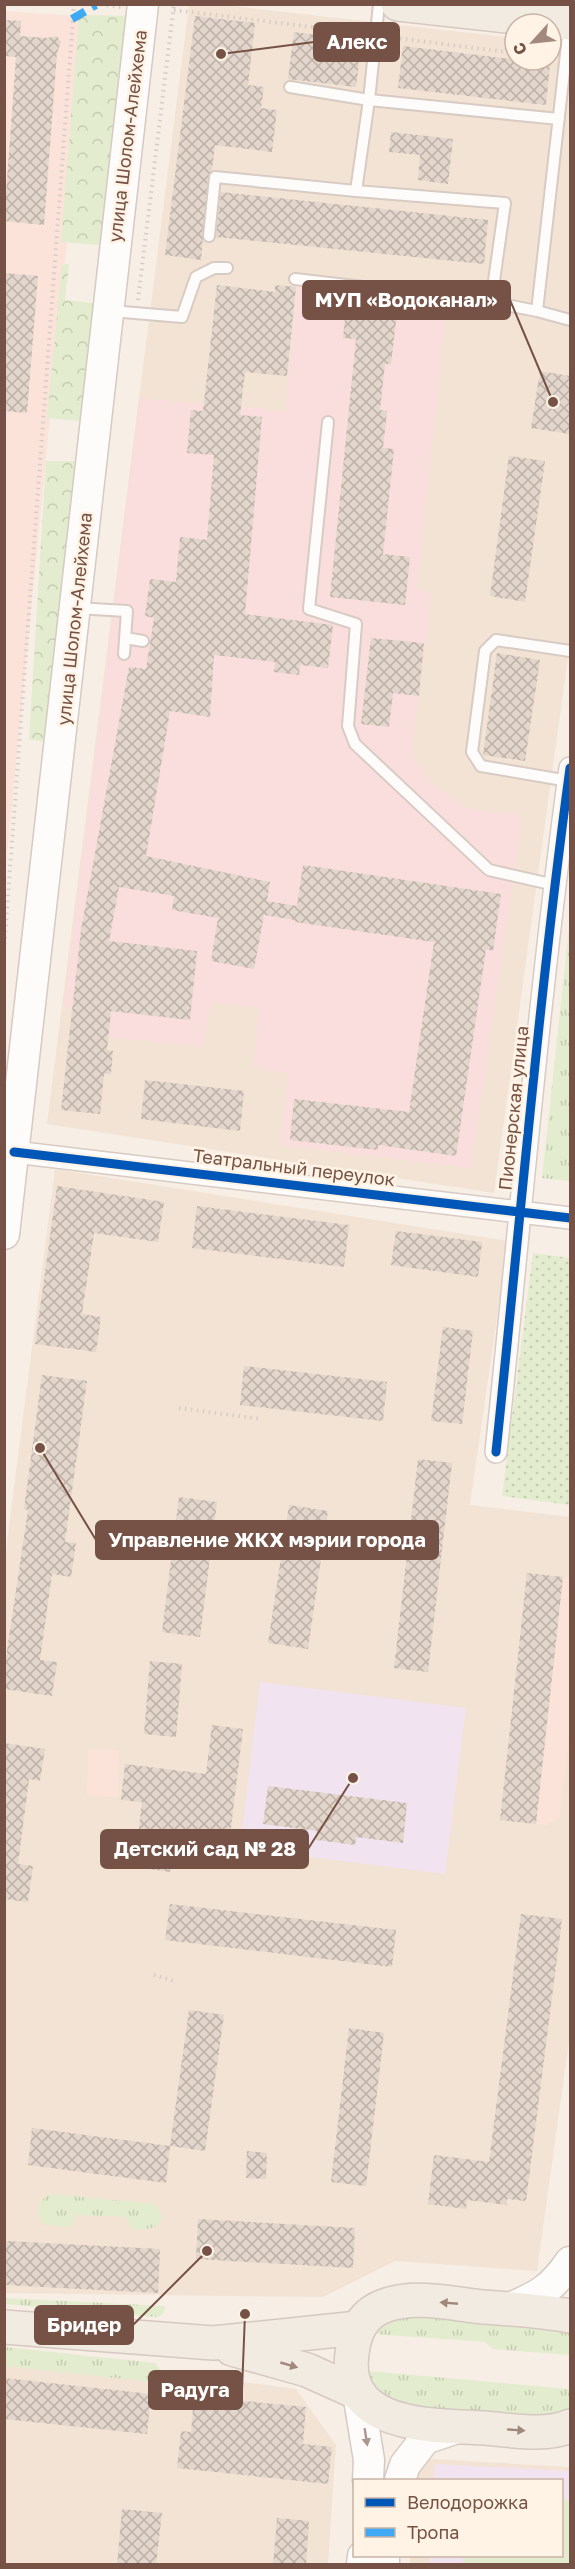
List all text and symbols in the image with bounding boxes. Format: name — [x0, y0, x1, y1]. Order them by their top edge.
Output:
north arrow — [503, 12, 563, 72]
callout: Алекс — [314, 23, 399, 61]
street label: улица Шолом-Алейхема — [103, 28, 151, 243]
text: Алекс — [326, 29, 388, 53]
text: С — [508, 39, 531, 58]
callout: МУП «Водоканал» — [303, 281, 510, 319]
text: МУП «Водоканал» — [315, 287, 498, 311]
street label: улица Шолом-Алейхема — [52, 511, 96, 726]
street label: Пионерская улица — [493, 1024, 533, 1191]
street label: Театральный переулок — [192, 1144, 396, 1190]
callout: Управление ЖКХ мэрии города — [96, 1521, 438, 1559]
text: Управление ЖКХ мэрии города — [108, 1527, 426, 1551]
callout: Детский сад № 28 — [101, 1830, 308, 1868]
text: Детский сад № 28 — [114, 1836, 296, 1860]
one-way arrow — [439, 2298, 458, 2308]
callout: Бридер — [35, 2306, 133, 2344]
text: Бридер — [47, 2312, 121, 2336]
one-way arrow — [281, 2361, 299, 2370]
callout: Радуга — [149, 2371, 242, 2409]
text: Радуга — [160, 2377, 230, 2401]
one-way arrow — [506, 2426, 525, 2435]
one-way arrow — [361, 2428, 370, 2447]
legend — [353, 2479, 563, 2557]
text: Велодорожка — [407, 2491, 528, 2513]
text: Тропа — [407, 2521, 459, 2543]

